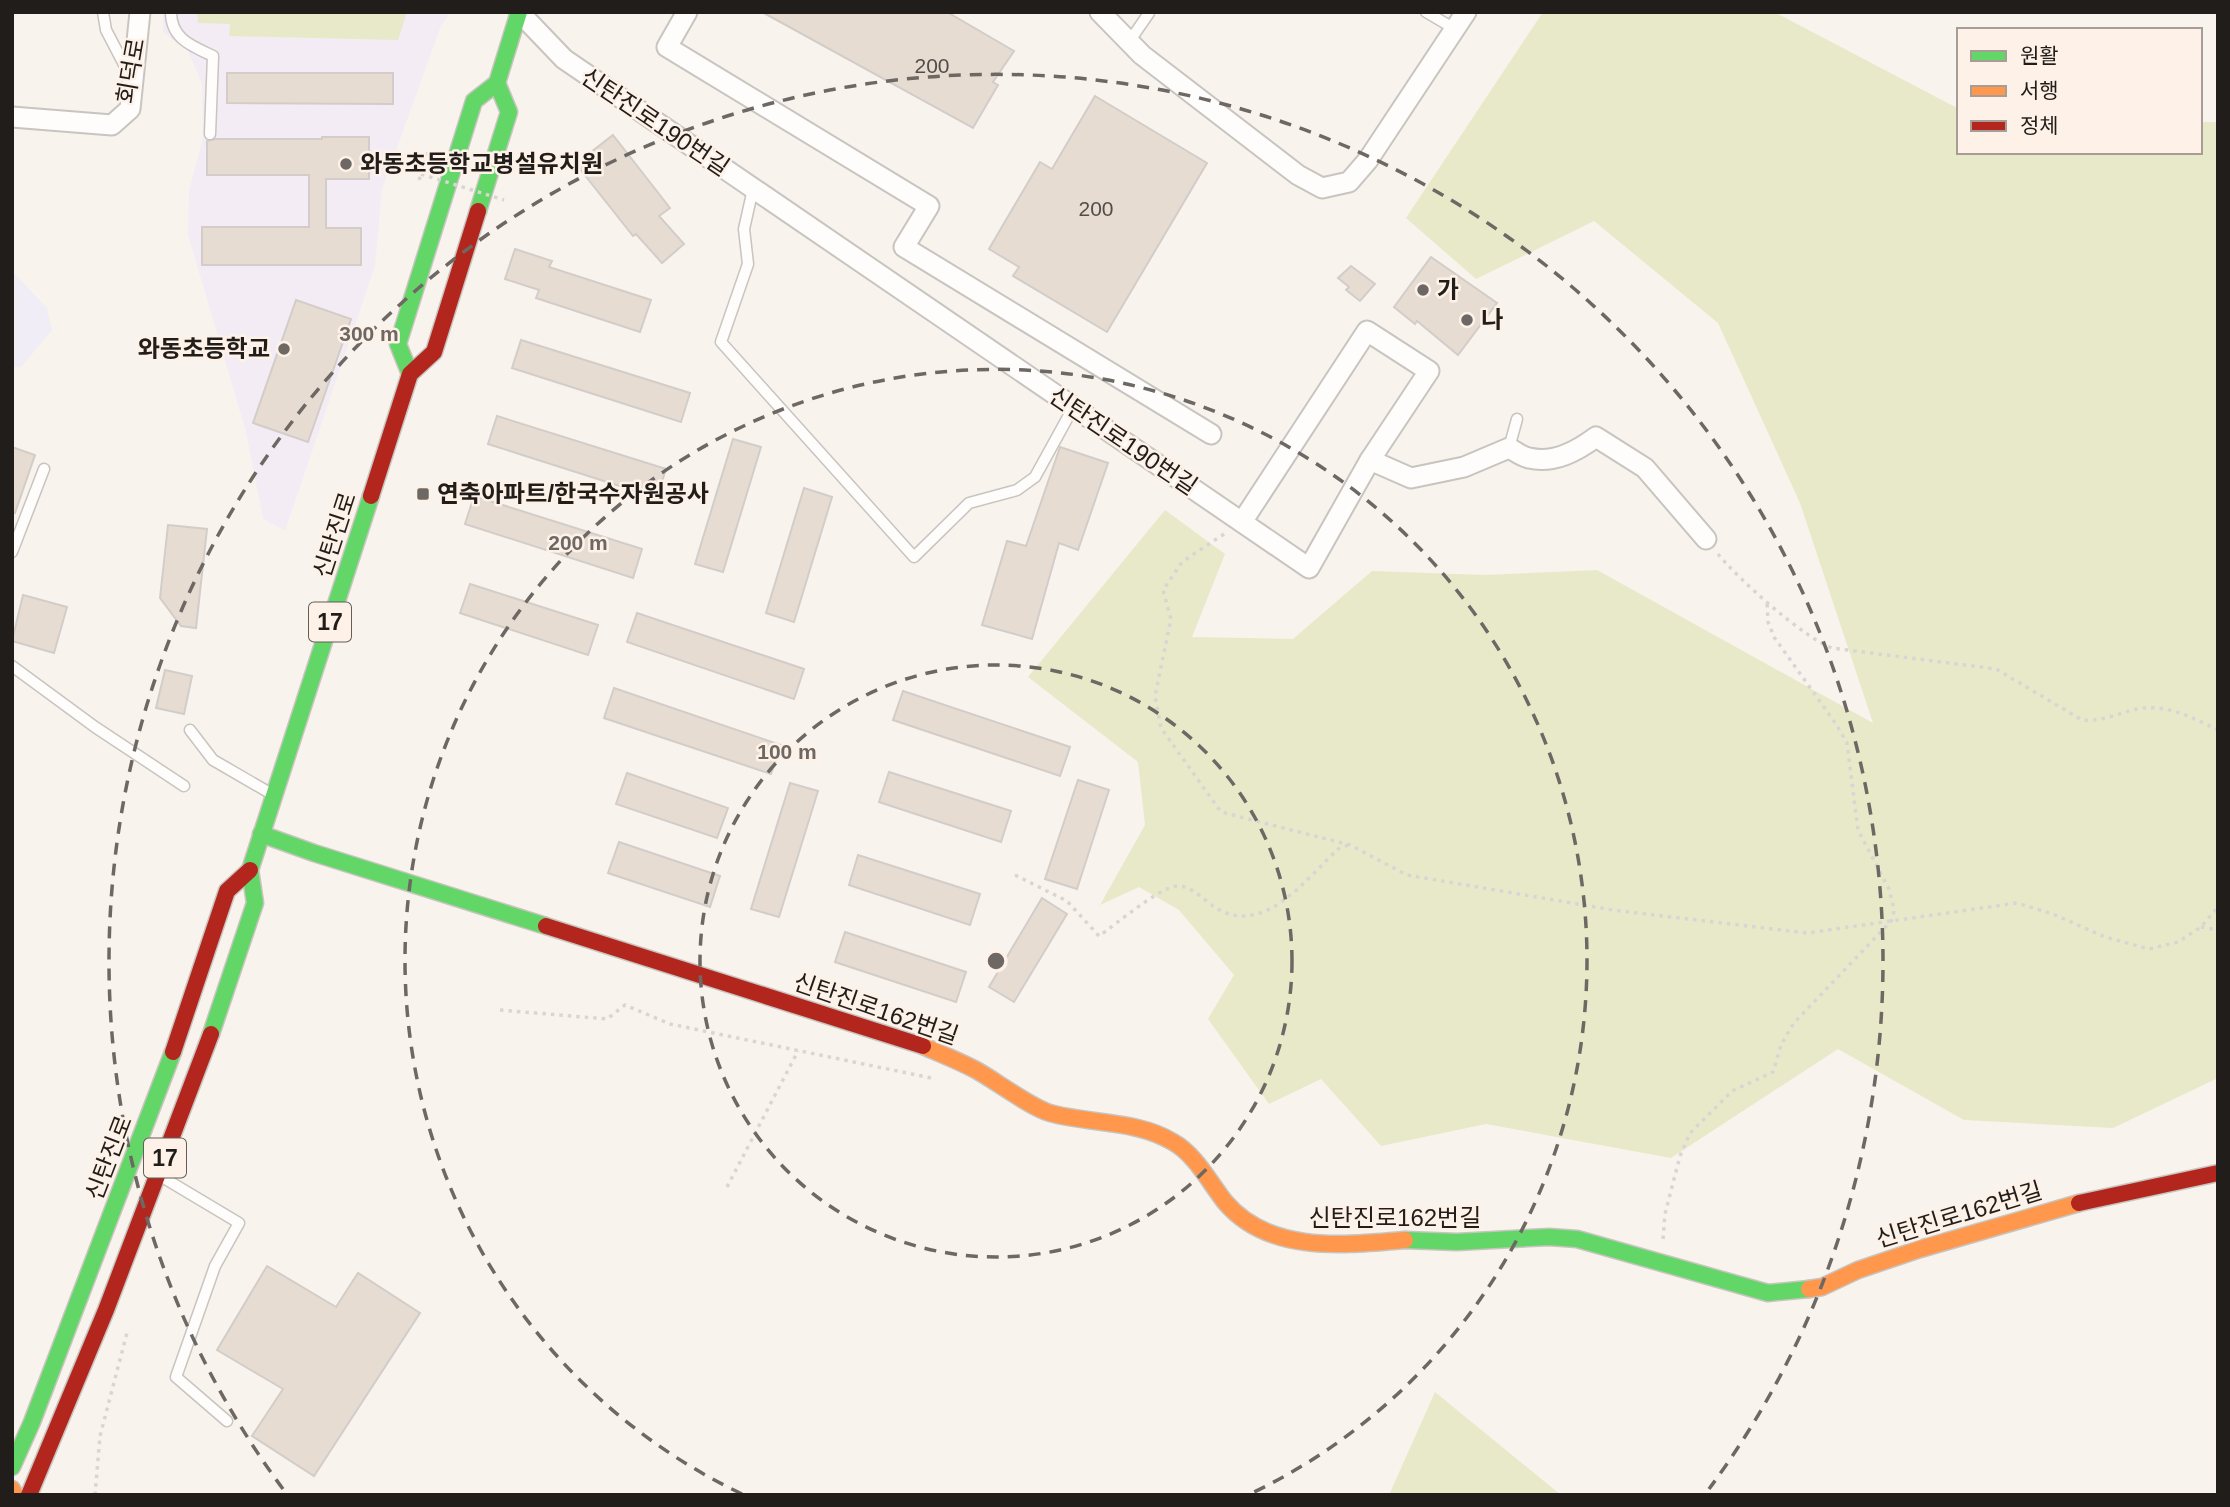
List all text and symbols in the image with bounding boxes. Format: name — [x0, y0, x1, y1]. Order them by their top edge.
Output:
legend — [1957, 28, 2202, 154]
street label: 회덕로 — [111, 36, 150, 106]
text: 원활 — [2020, 44, 2059, 67]
house number: 200 — [914, 54, 950, 77]
street label: 신탄진로190번길 — [576, 62, 734, 181]
text: 서행 — [2020, 79, 2059, 102]
text: 정체 — [2020, 114, 2059, 137]
place label: 와동초등학교병설유치원 — [360, 150, 603, 177]
marker: 와동초등학교병설유치원 — [338, 156, 354, 172]
house number: 200 — [1078, 197, 1114, 220]
place label: 가 — [1437, 276, 1459, 303]
marker: 가 — [1415, 282, 1431, 298]
place label: 나 — [1481, 306, 1503, 333]
marker: 나 — [1459, 312, 1475, 328]
text: 300 m — [339, 322, 399, 345]
place label: 와동초등학교 — [138, 335, 270, 362]
marker: 와동초등학교 — [276, 341, 292, 357]
street label: 신탄진로190번길 — [1044, 381, 1202, 500]
place label: 연축아파트/한국수자원공사 — [437, 480, 709, 507]
marker: 연축아파트/한국수자원공사 — [415, 486, 431, 502]
street label: 신탄진로 — [308, 489, 361, 581]
text: 200 m — [548, 531, 608, 554]
road number: 17 — [309, 602, 351, 642]
text: 100 m — [757, 740, 817, 763]
centre of rings — [984, 949, 1008, 973]
street label: 신탄진로162번길 — [790, 968, 962, 1049]
street label: 신탄진로 — [80, 1112, 137, 1204]
road number: 17 — [144, 1138, 186, 1177]
street label: 신탄진로162번길 — [1872, 1176, 2045, 1253]
street label: 신탄진로162번길 — [1309, 1204, 1481, 1231]

